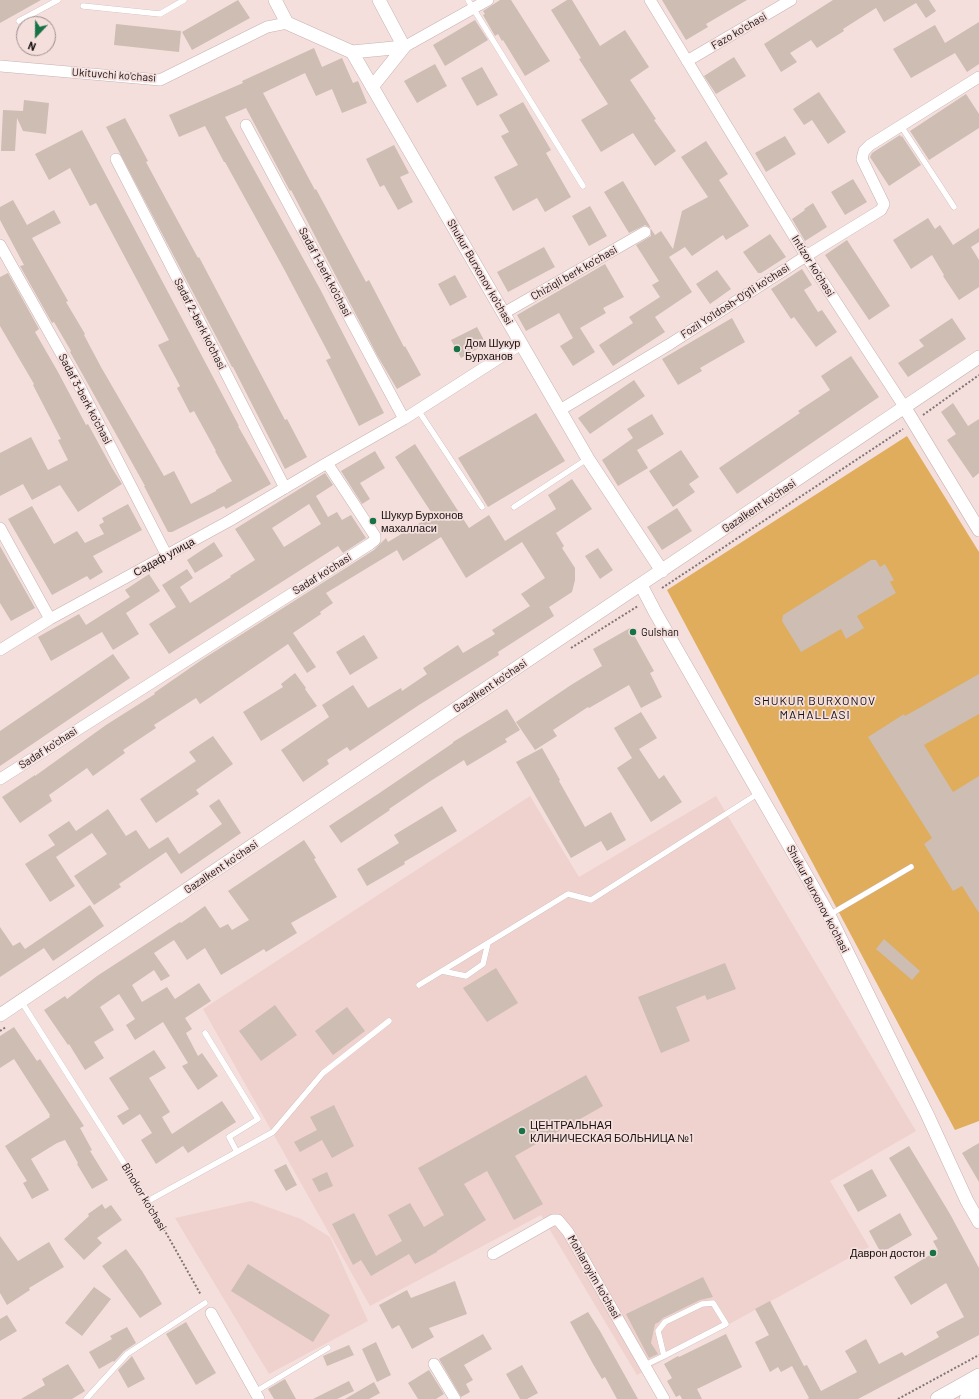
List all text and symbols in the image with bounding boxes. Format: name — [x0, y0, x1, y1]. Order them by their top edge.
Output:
street label: Fazo ko'chasi — [709, 10, 769, 52]
north arrow — [16, 16, 56, 56]
text: N — [26, 39, 38, 54]
street label: Ukituvchi ko'chasi — [71, 65, 157, 85]
street label: Shukur Burxonov ko'chasi — [444, 217, 516, 327]
street label: Sadaf 1-berk ko'chasi — [296, 225, 354, 319]
street label: Intizor ko'chasi — [789, 233, 837, 299]
street label: Chiziqli berk ko'chasi — [528, 243, 620, 303]
street label: Fozil Yo'ldosh-O'g'li ko'chasi — [678, 261, 792, 341]
street label: Sadaf 2-berk ko'chasi — [171, 276, 229, 372]
place label: Дом Шукур Бурханов — [465, 336, 520, 362]
marker: Дом Шукур Бурханов — [452, 344, 462, 354]
street label: Sadaf 3-berk ko'chasi — [56, 351, 114, 447]
street label: Gazalkent ko'chasi — [720, 476, 798, 536]
place label: Шукур Бурхонов махалласи — [381, 508, 463, 534]
marker: Шукур Бурхонов махалласи — [368, 516, 378, 526]
street label: Садаф улица — [131, 535, 197, 579]
street label: Sadaf ko'chasi — [290, 551, 354, 597]
place label: Gulshan — [641, 625, 679, 639]
marker: Gulshan — [628, 627, 638, 637]
street label: Gazalkent ko'chasi — [451, 656, 529, 716]
district label: SHUKUR BURXONOV MAHALLASI — [754, 694, 876, 722]
street label: Sadaf ko'chasi — [16, 724, 80, 772]
street label: Gazalkent ko'chasi — [182, 837, 260, 897]
street label: Shukur Burxonov ko'chasi — [784, 843, 852, 955]
place label: ЦЕНТРАЛЬНАЯ КЛИНИЧЕСКАЯ БОЛЬНИЦА №1 — [530, 1118, 693, 1144]
marker: ЦЕНТРАЛЬНАЯ КЛИНИЧЕСКАЯ БОЛЬНИЦА №1 — [517, 1126, 527, 1136]
street label: Binokor ko'chasi — [119, 1161, 169, 1233]
street label: Mohlaroyim ko'chasi — [565, 1233, 623, 1321]
place label: Даврон достон — [850, 1246, 925, 1260]
marker: Даврон достон — [928, 1248, 938, 1258]

